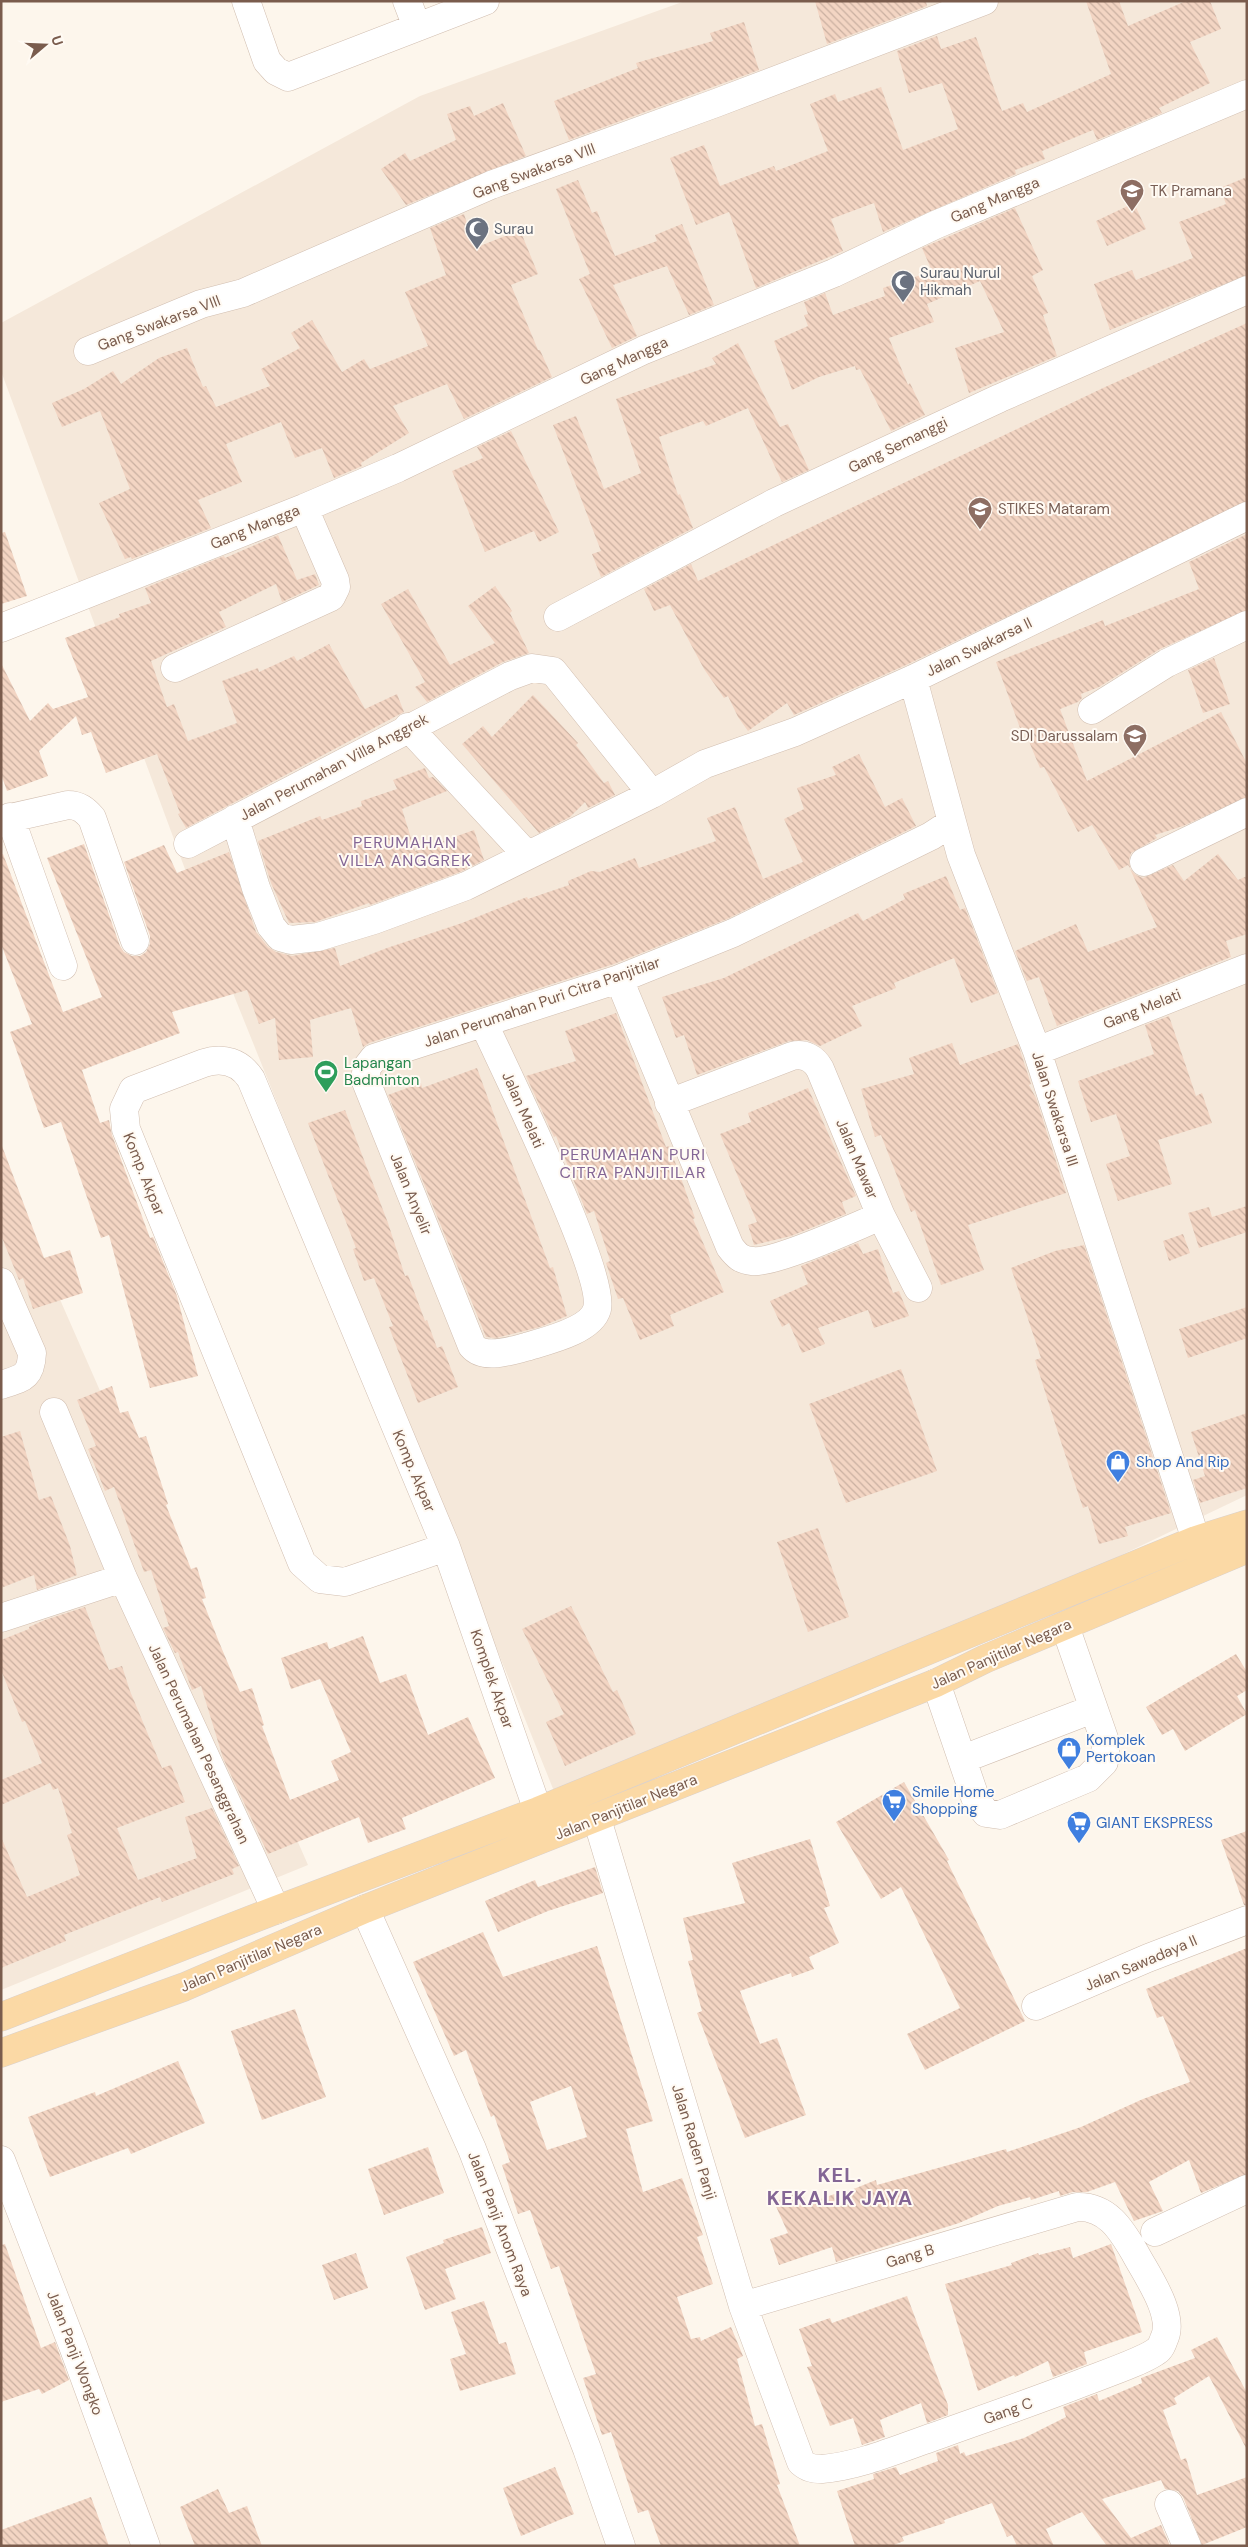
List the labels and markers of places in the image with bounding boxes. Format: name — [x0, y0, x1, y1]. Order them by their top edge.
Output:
school or university icon: TK Pramana — [1119, 178, 1145, 212]
place label: TK Pramana — [1150, 181, 1232, 201]
mosque icon: Surau — [464, 216, 490, 250]
place label: Surau — [494, 219, 534, 239]
place label: Surau Nurul Hikmah — [920, 263, 1000, 300]
mosque icon: Surau Nurul Hikmah — [890, 269, 916, 303]
school or university icon: STIKES Mataram — [967, 496, 993, 530]
place label: STIKES Mataram — [998, 499, 1110, 519]
school or university icon: SDI Darussalam — [1122, 723, 1148, 757]
place label: SDI Darussalam — [1011, 726, 1118, 746]
place label: Lapangan Badminton — [344, 1053, 419, 1090]
sports icon: Lapangan Badminton — [313, 1059, 339, 1093]
shop icon: Shop And Rip — [1105, 1449, 1131, 1483]
place label: Shop And Rip — [1136, 1452, 1229, 1472]
place label: Komplek Pertokoan — [1086, 1730, 1156, 1767]
shop icon: Komplek Pertokoan — [1056, 1736, 1082, 1770]
place label: Smile Home Shopping — [912, 1782, 995, 1819]
supermarket icon: Smile Home Shopping — [881, 1788, 907, 1822]
supermarket icon: GIANT EKSPRESS — [1066, 1810, 1092, 1844]
place label: GIANT EKSPRESS — [1096, 1813, 1213, 1833]

